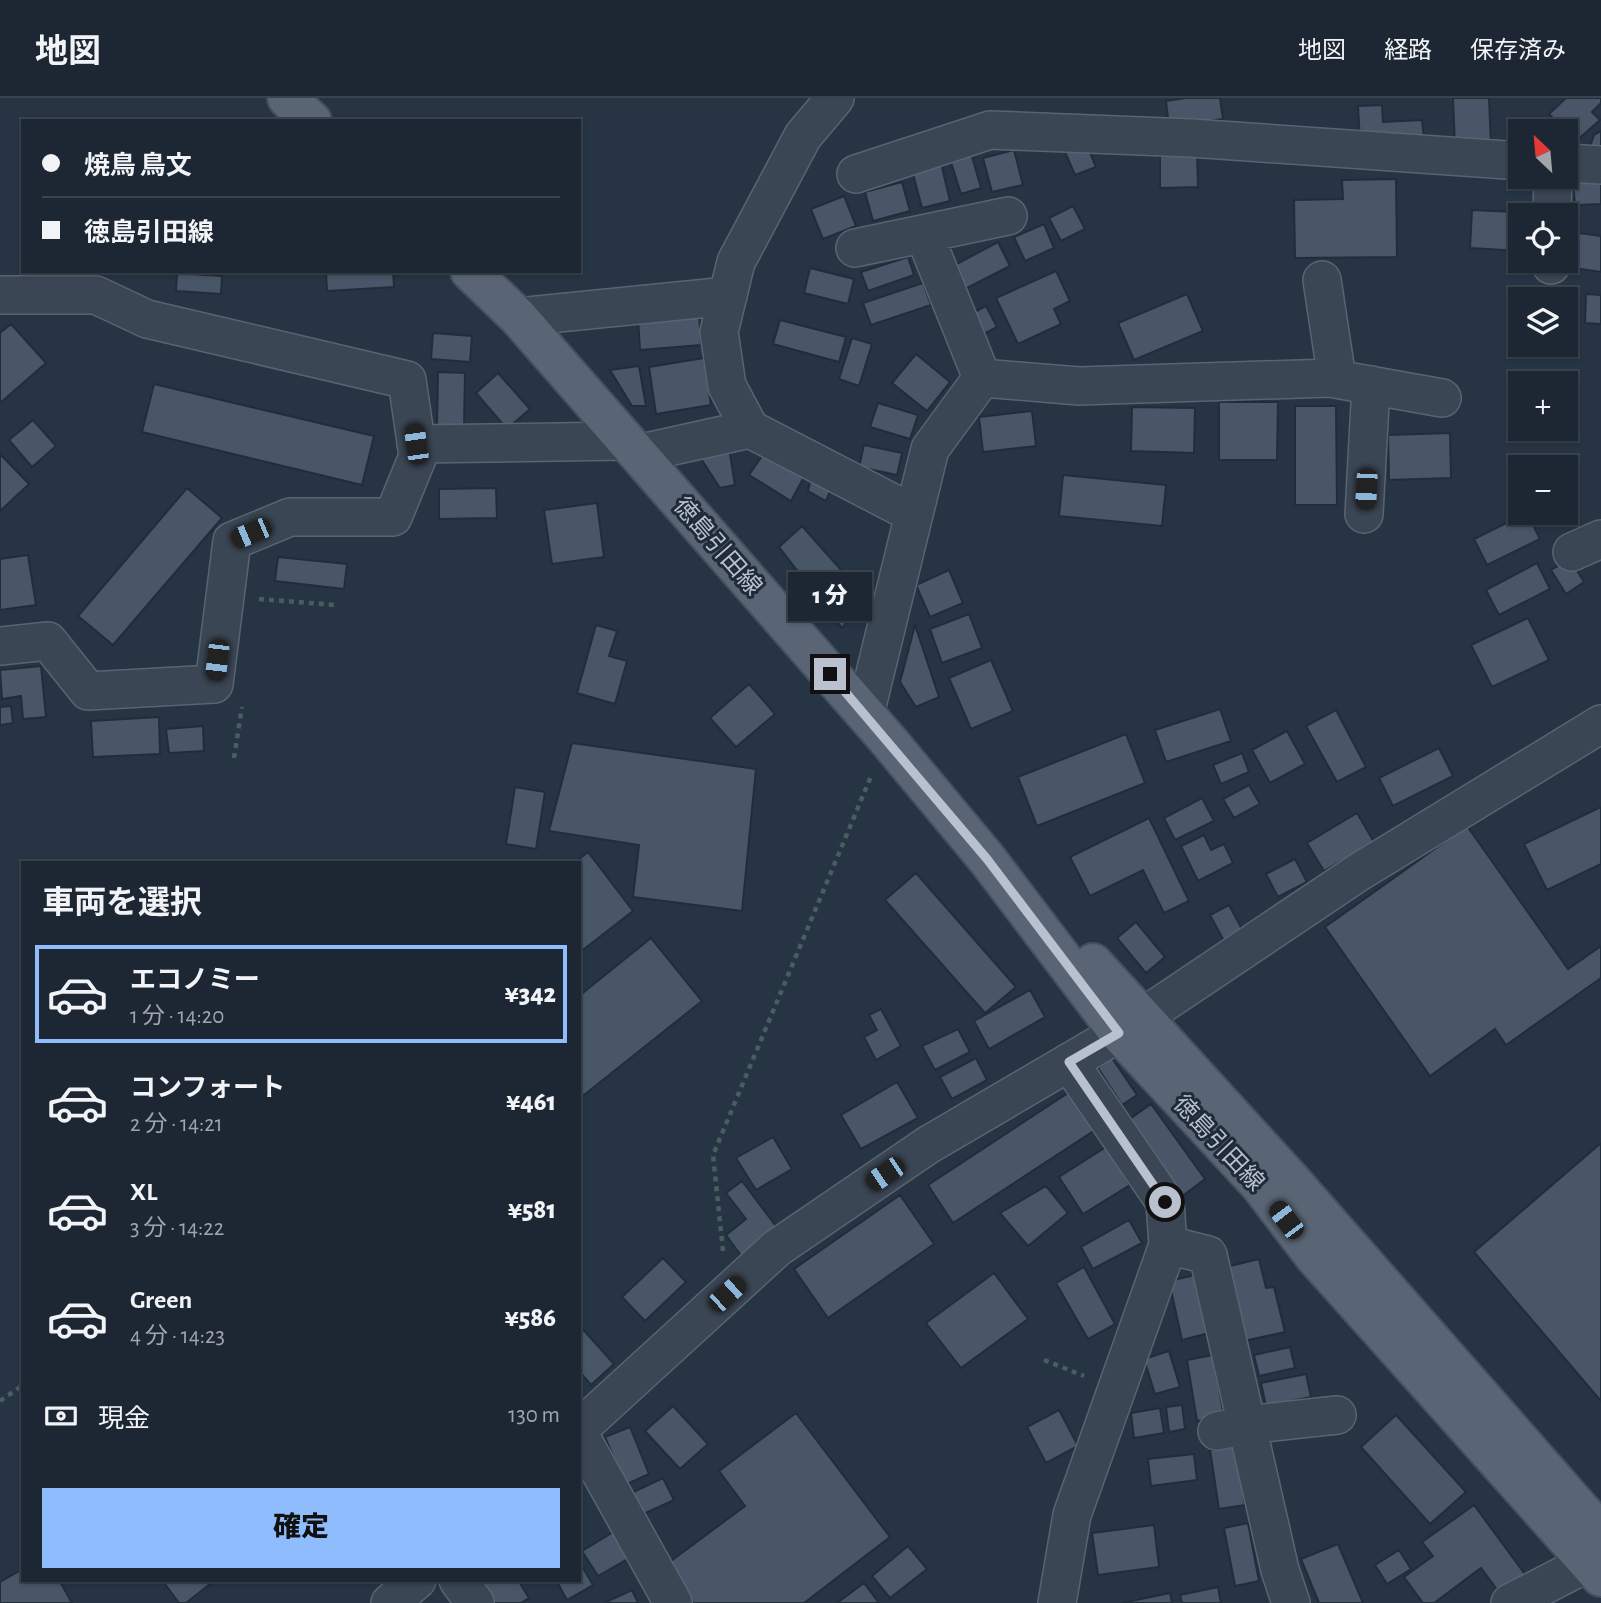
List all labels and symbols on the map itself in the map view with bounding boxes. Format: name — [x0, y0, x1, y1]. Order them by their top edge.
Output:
north arrow — [1508, 119, 1578, 189]
car — [403, 422, 430, 466]
car — [1355, 467, 1378, 511]
street label: 徳島引田線 — [669, 492, 767, 600]
car — [228, 515, 275, 551]
callout: 1 分 — [788, 573, 872, 622]
car — [205, 638, 230, 682]
route end — [814, 658, 846, 690]
street label: 徳島引田線 — [1169, 1090, 1269, 1196]
car — [862, 1154, 909, 1194]
route start — [1149, 1186, 1181, 1218]
car — [1265, 1197, 1308, 1243]
car — [705, 1272, 750, 1316]

